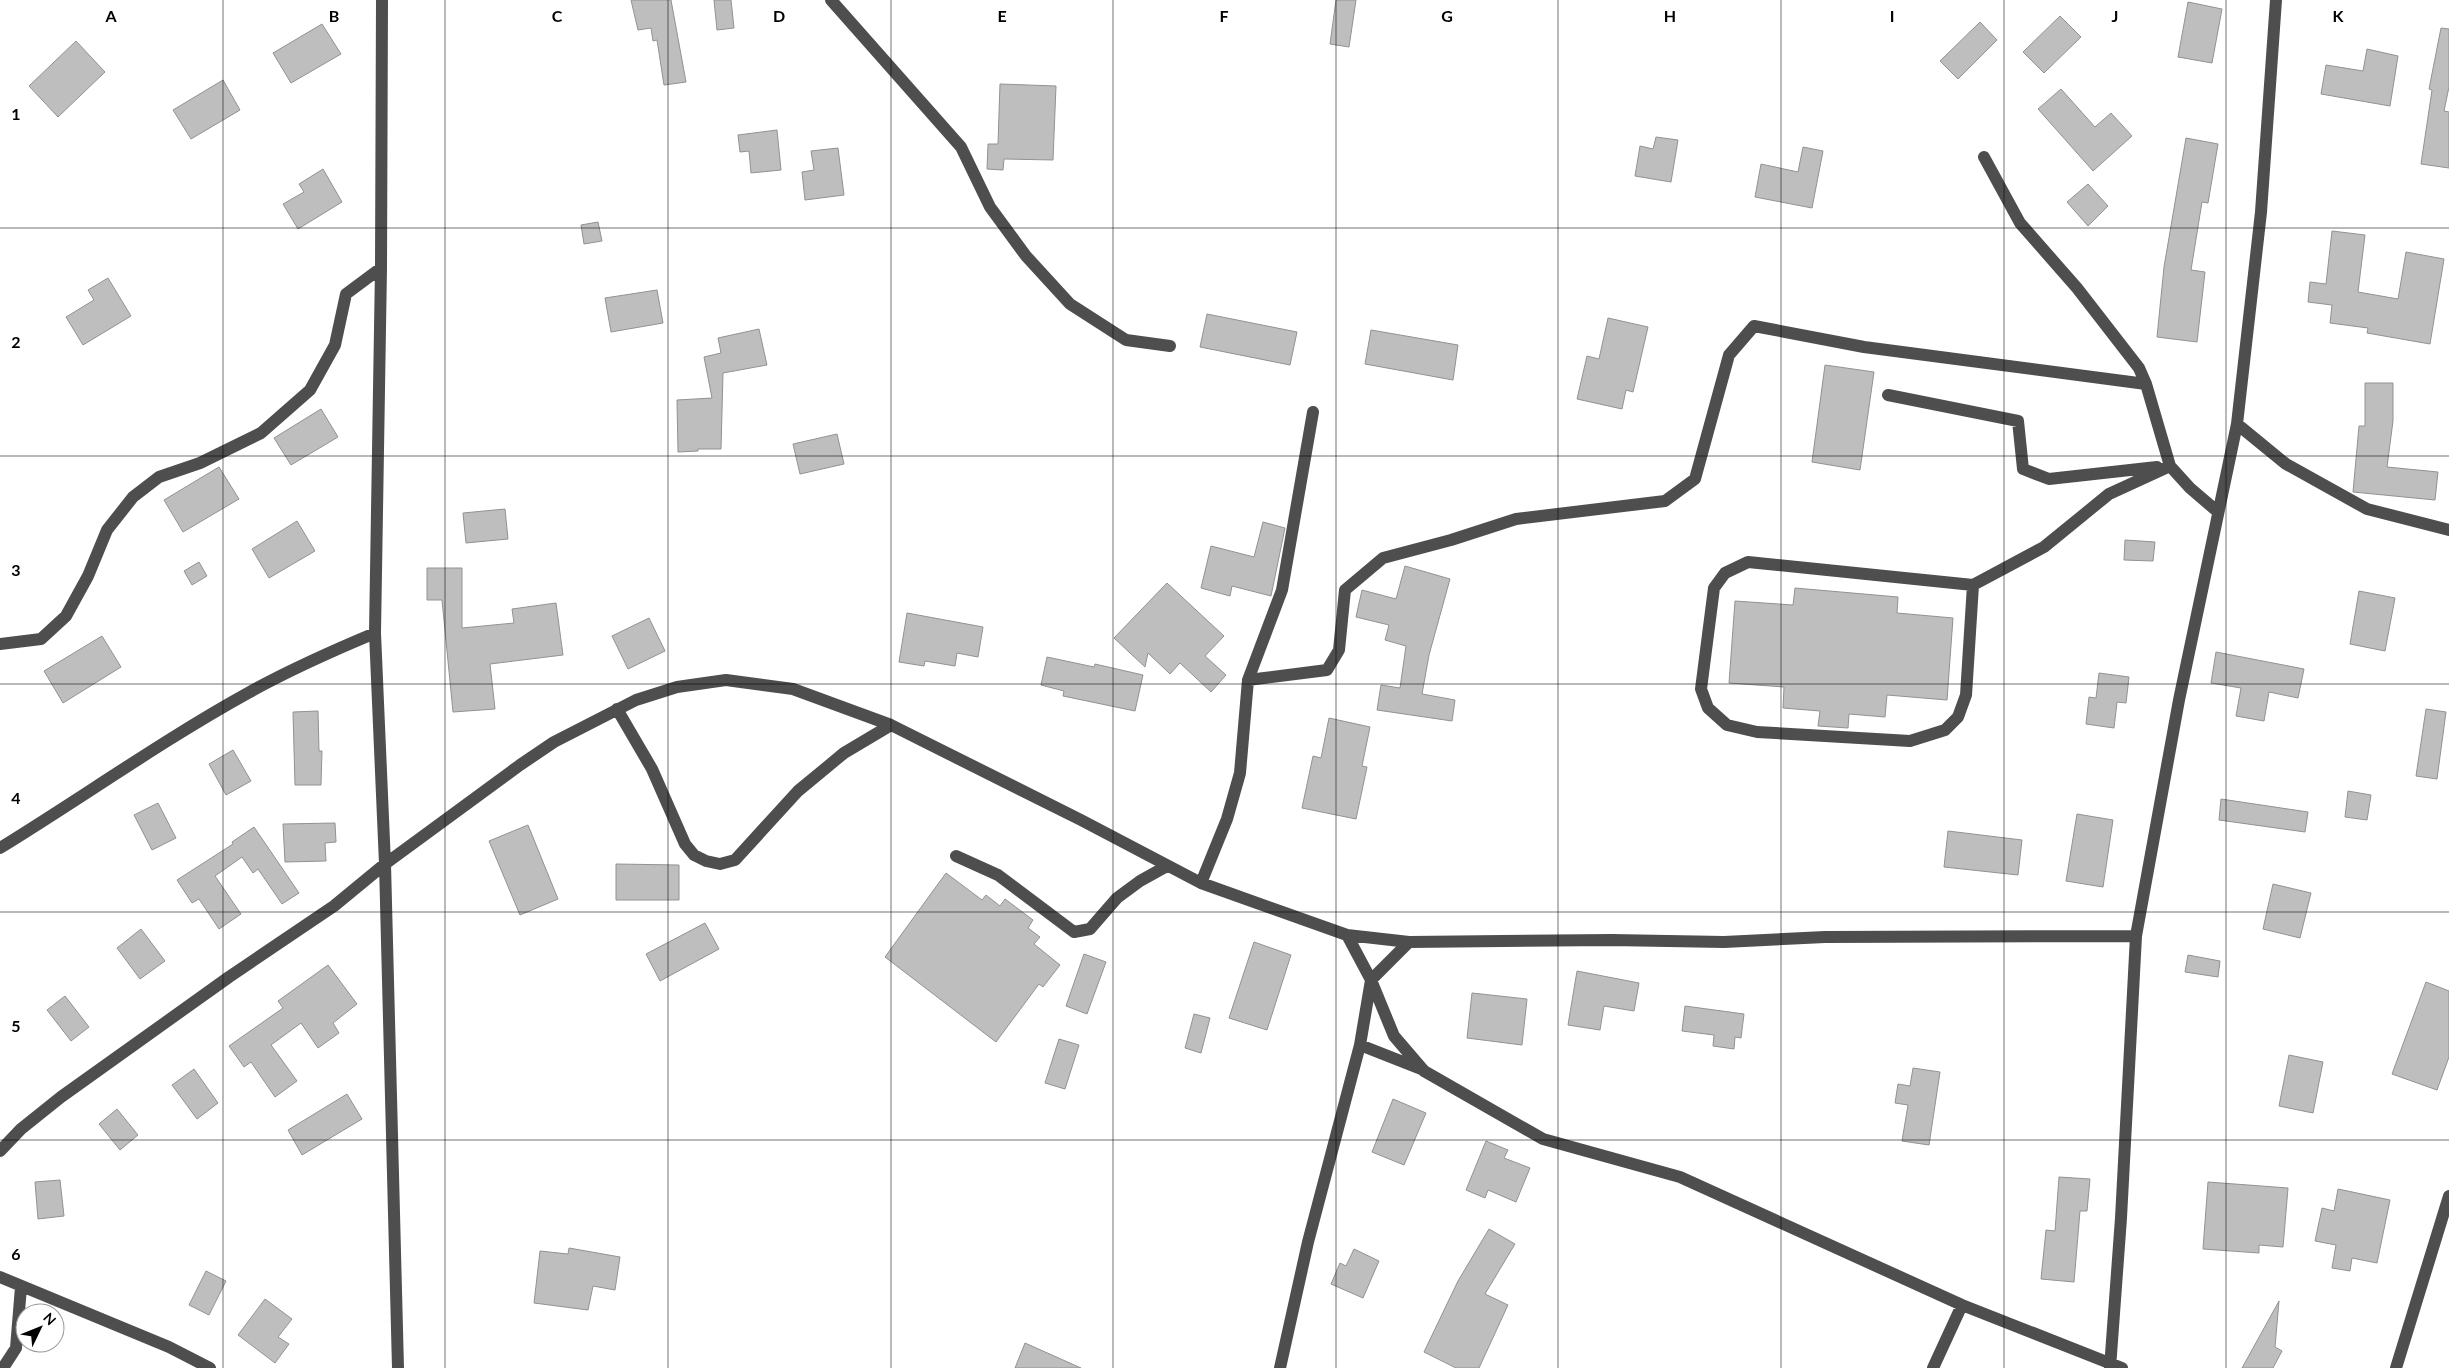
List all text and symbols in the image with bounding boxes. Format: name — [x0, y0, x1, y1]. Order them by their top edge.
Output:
text: A — [104, 6, 117, 25]
text: B — [329, 6, 339, 25]
text: C — [552, 6, 563, 25]
text: D — [773, 6, 785, 25]
text: E — [997, 6, 1007, 25]
text: F — [1219, 6, 1229, 25]
text: G — [1441, 6, 1453, 25]
text: H — [1664, 6, 1676, 25]
text: I — [1890, 6, 1894, 25]
text: J — [2112, 6, 2118, 25]
text: K — [2333, 6, 2345, 25]
text: 1 — [11, 104, 21, 123]
text: 2 — [11, 332, 21, 351]
text: 3 — [11, 560, 21, 579]
text: 4 — [11, 788, 21, 807]
text: 5 — [11, 1016, 21, 1035]
text: 6 — [11, 1244, 21, 1263]
north arrow — [15, 1303, 65, 1353]
text: N — [40, 1309, 60, 1329]

